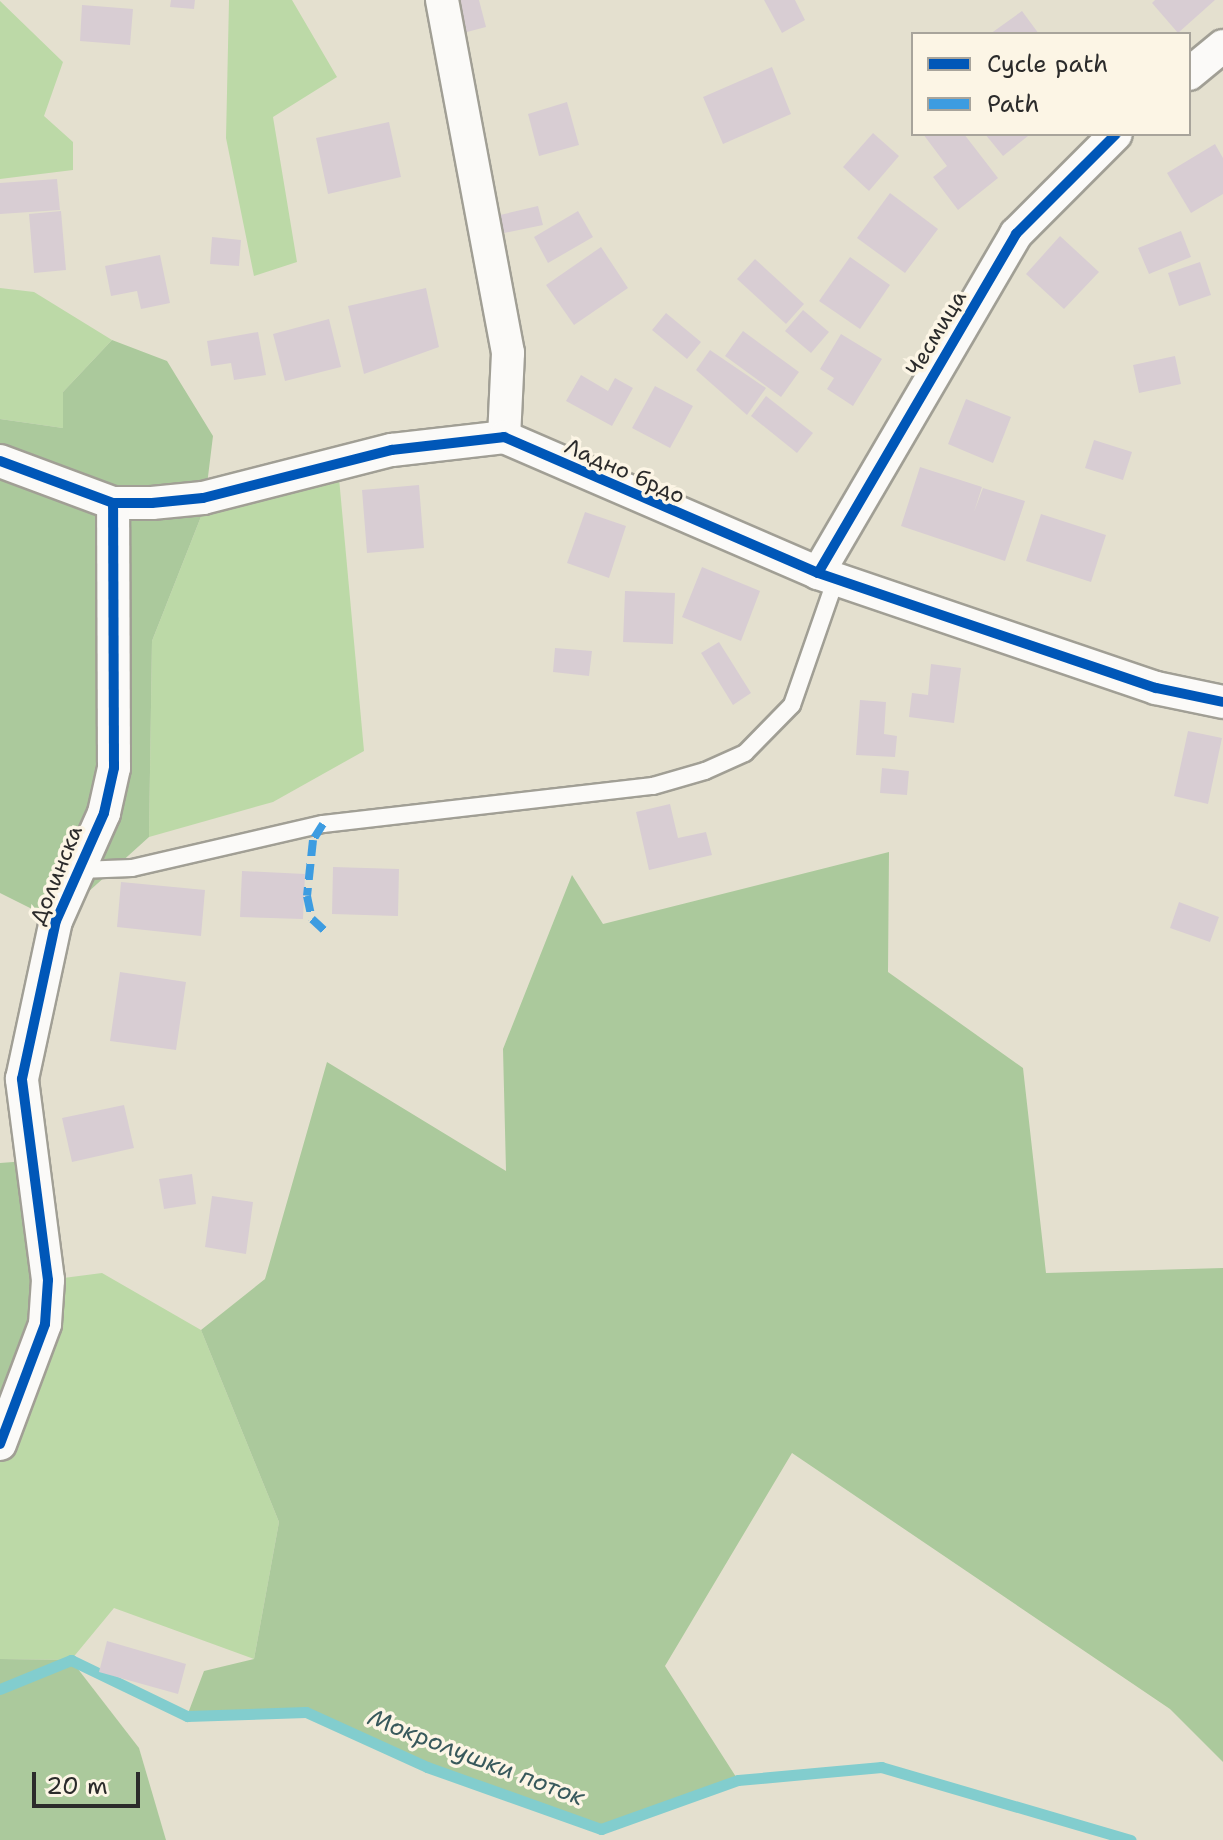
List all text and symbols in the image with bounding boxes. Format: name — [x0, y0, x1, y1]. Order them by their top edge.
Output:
legend — [911, 32, 1191, 136]
text: Cycle path — [987, 48, 1108, 80]
text: Path — [987, 88, 1039, 120]
street label: Чесмица — [900, 286, 972, 380]
street label: Ладно брдо — [561, 433, 689, 509]
street label: Долинска — [24, 822, 88, 928]
water label: Мокролушки поток — [364, 1703, 588, 1813]
scale bar — [36, 1756, 144, 1806]
text: 20 m — [46, 1770, 108, 1802]

